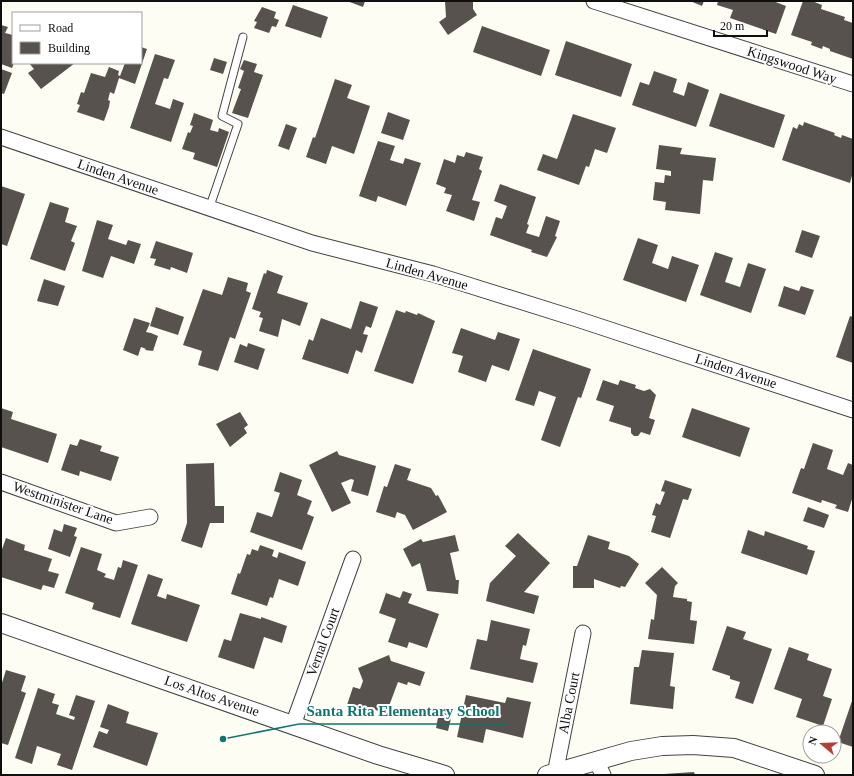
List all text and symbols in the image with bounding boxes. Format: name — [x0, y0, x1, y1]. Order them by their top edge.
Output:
legend — [12, 12, 142, 64]
scale bar — [714, 12, 767, 38]
text: 20 m — [720, 19, 745, 33]
text: Road — [48, 21, 73, 35]
text: Building — [48, 41, 90, 55]
street label: Kingswood Way — [745, 43, 839, 87]
street label: Linden Avenue — [75, 156, 161, 198]
street label: Linden Avenue — [384, 255, 470, 293]
street label: Linden Avenue — [693, 351, 779, 391]
street label: Westminister Lane — [11, 479, 115, 527]
street label: Vernal Court — [304, 606, 342, 678]
street label: Alba Court — [556, 671, 582, 735]
street label: Los Altos Avenue — [163, 673, 261, 719]
callout: Santa Rita Elementary School — [299, 697, 508, 724]
text: Santa Rita Elementary School — [307, 703, 499, 719]
north arrow — [802, 724, 842, 764]
text: N — [806, 735, 820, 746]

